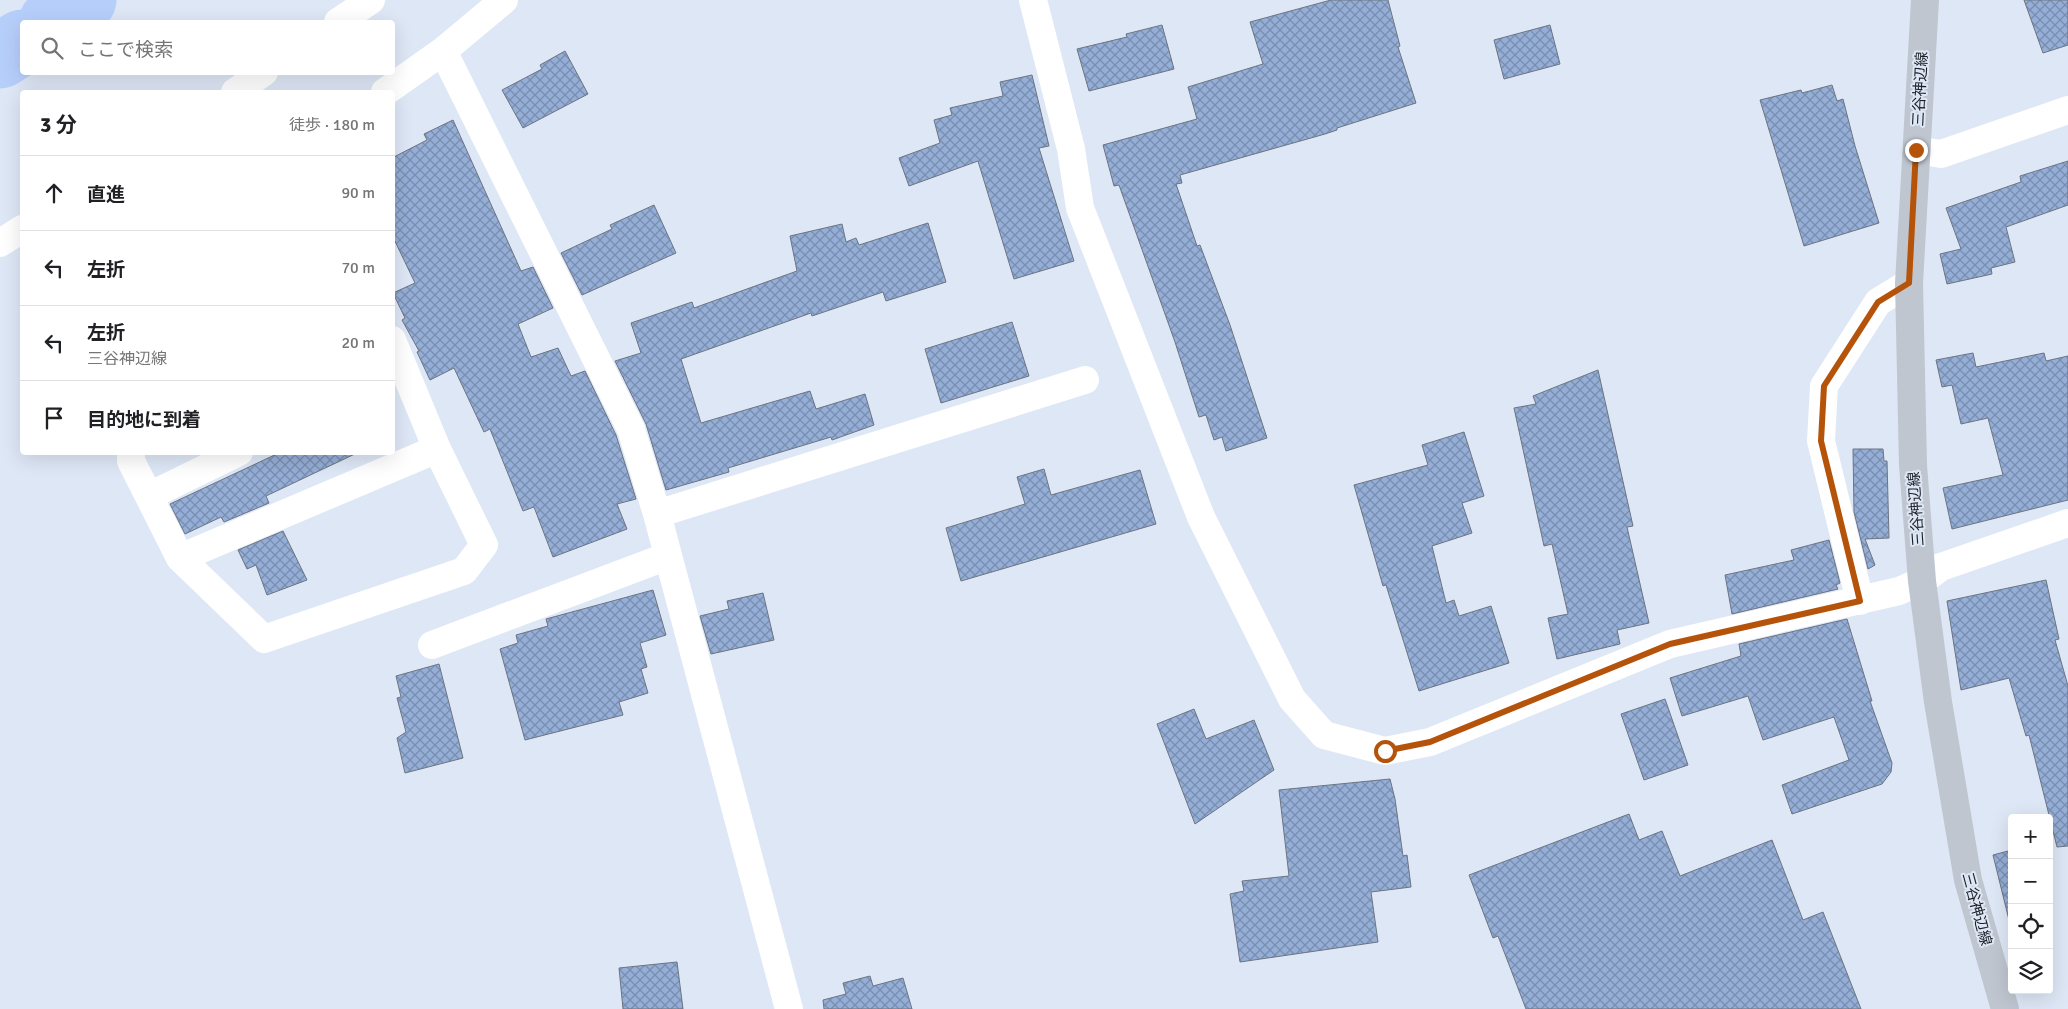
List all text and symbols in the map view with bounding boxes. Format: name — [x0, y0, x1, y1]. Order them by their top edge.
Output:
search box — [20, 20, 395, 75]
icon: search — [38, 34, 66, 62]
text: ここで検索 — [78, 38, 173, 62]
street label: 三谷神辺線 — [1909, 51, 1931, 127]
text: 3 分 — [40, 112, 77, 138]
text: 徒歩 · 180 m — [289, 115, 375, 135]
route end — [1905, 139, 1928, 162]
icon: ahead — [40, 179, 68, 207]
text: 直進 — [87, 183, 125, 207]
text: 90 m — [341, 183, 375, 203]
icon: left — [40, 254, 68, 282]
text: 左折 — [87, 258, 125, 282]
text: 70 m — [341, 258, 375, 278]
text: 左折 — [87, 321, 125, 345]
icon: left — [40, 329, 68, 357]
text: 20 m — [341, 333, 375, 353]
text: 三谷神辺線 — [87, 349, 167, 369]
icon: arrive — [40, 404, 68, 432]
text: 目的地に到着 — [87, 408, 201, 432]
street label: 三谷神辺線 — [1904, 471, 1928, 547]
route start — [1374, 740, 1397, 763]
map controls — [2008, 814, 2053, 994]
button: + — [2008, 814, 2053, 859]
button: − — [2008, 859, 2053, 904]
street label: 三谷神辺線 — [1959, 870, 1995, 948]
button: locate — [2008, 904, 2053, 949]
button: layers — [2008, 949, 2053, 994]

